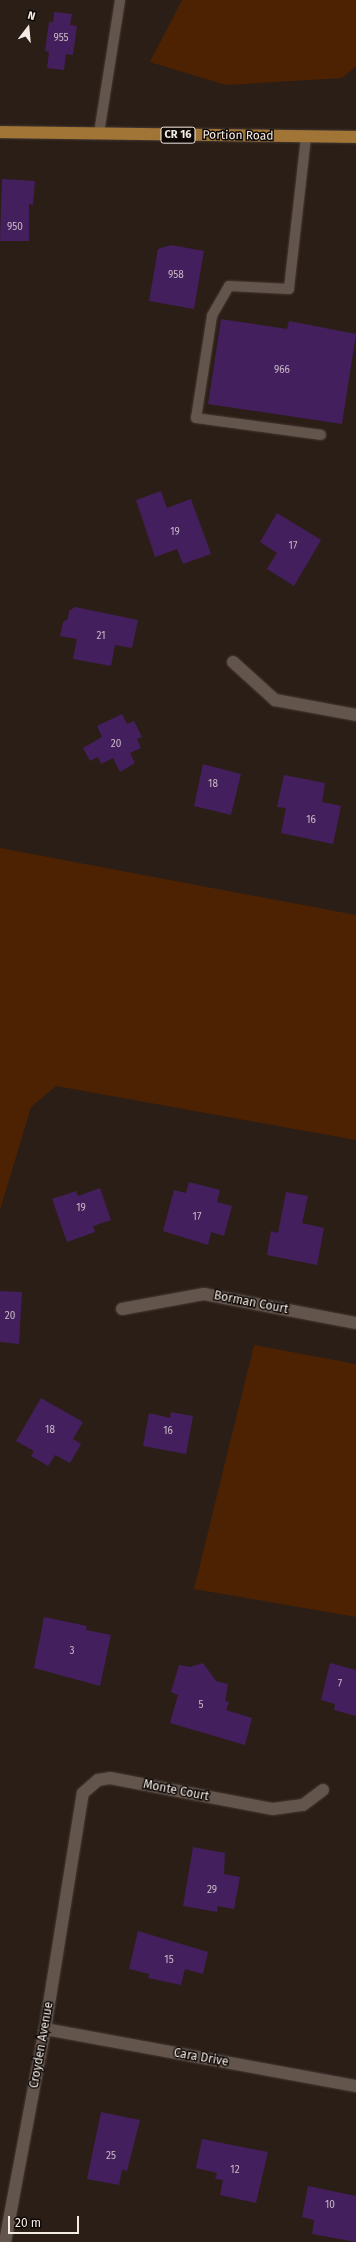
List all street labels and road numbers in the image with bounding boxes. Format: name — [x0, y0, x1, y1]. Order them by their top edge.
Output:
road number: CR 16 — [160, 126, 196, 144]
street label: Portion Road — [202, 128, 274, 144]
street label: Borman Court — [213, 1289, 289, 1317]
street label: Monte Court — [142, 1778, 210, 1804]
street label: Croyden Avenue — [27, 2001, 57, 2089]
street label: Cara Drive — [173, 2046, 229, 2070]

